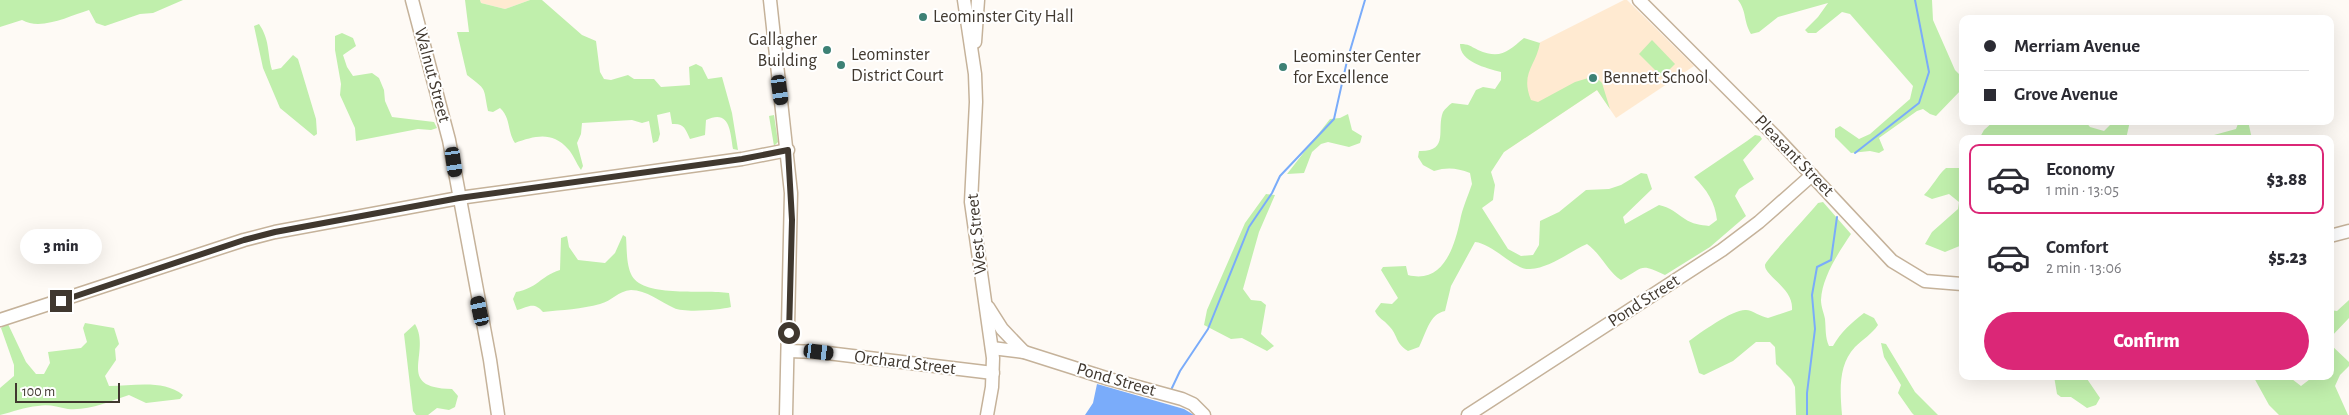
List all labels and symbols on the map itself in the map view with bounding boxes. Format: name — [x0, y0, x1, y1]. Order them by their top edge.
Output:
place label: Leominster City Hall — [933, 8, 1074, 26]
marker: Leominster City Hall — [917, 11, 929, 23]
street label: Walnut Street — [411, 26, 453, 125]
place label: Gallagher Building — [749, 31, 817, 70]
marker: Gallagher Building — [821, 44, 833, 56]
place label: Leominster District Court — [851, 46, 944, 85]
place label: Leominster Center for Excellence — [1293, 48, 1421, 87]
marker: Leominster District Court — [835, 59, 847, 71]
marker: Leominster Center for Excellence — [1277, 61, 1289, 73]
place label: Bennett School — [1603, 69, 1708, 87]
marker: Bennett School — [1587, 72, 1599, 84]
car — [770, 74, 789, 106]
street label: Pleasant Street — [1751, 112, 1837, 200]
car — [444, 146, 463, 178]
street label: West Street — [964, 192, 990, 275]
callout: 3 min — [20, 228, 102, 264]
street label: Pond Street — [1605, 271, 1683, 331]
route end — [50, 290, 72, 312]
car — [469, 295, 490, 327]
route start — [778, 322, 800, 344]
car — [803, 343, 834, 361]
street label: Orchard Street — [853, 348, 957, 378]
street label: Pond Street — [1074, 360, 1158, 400]
scale bar — [15, 380, 120, 403]

